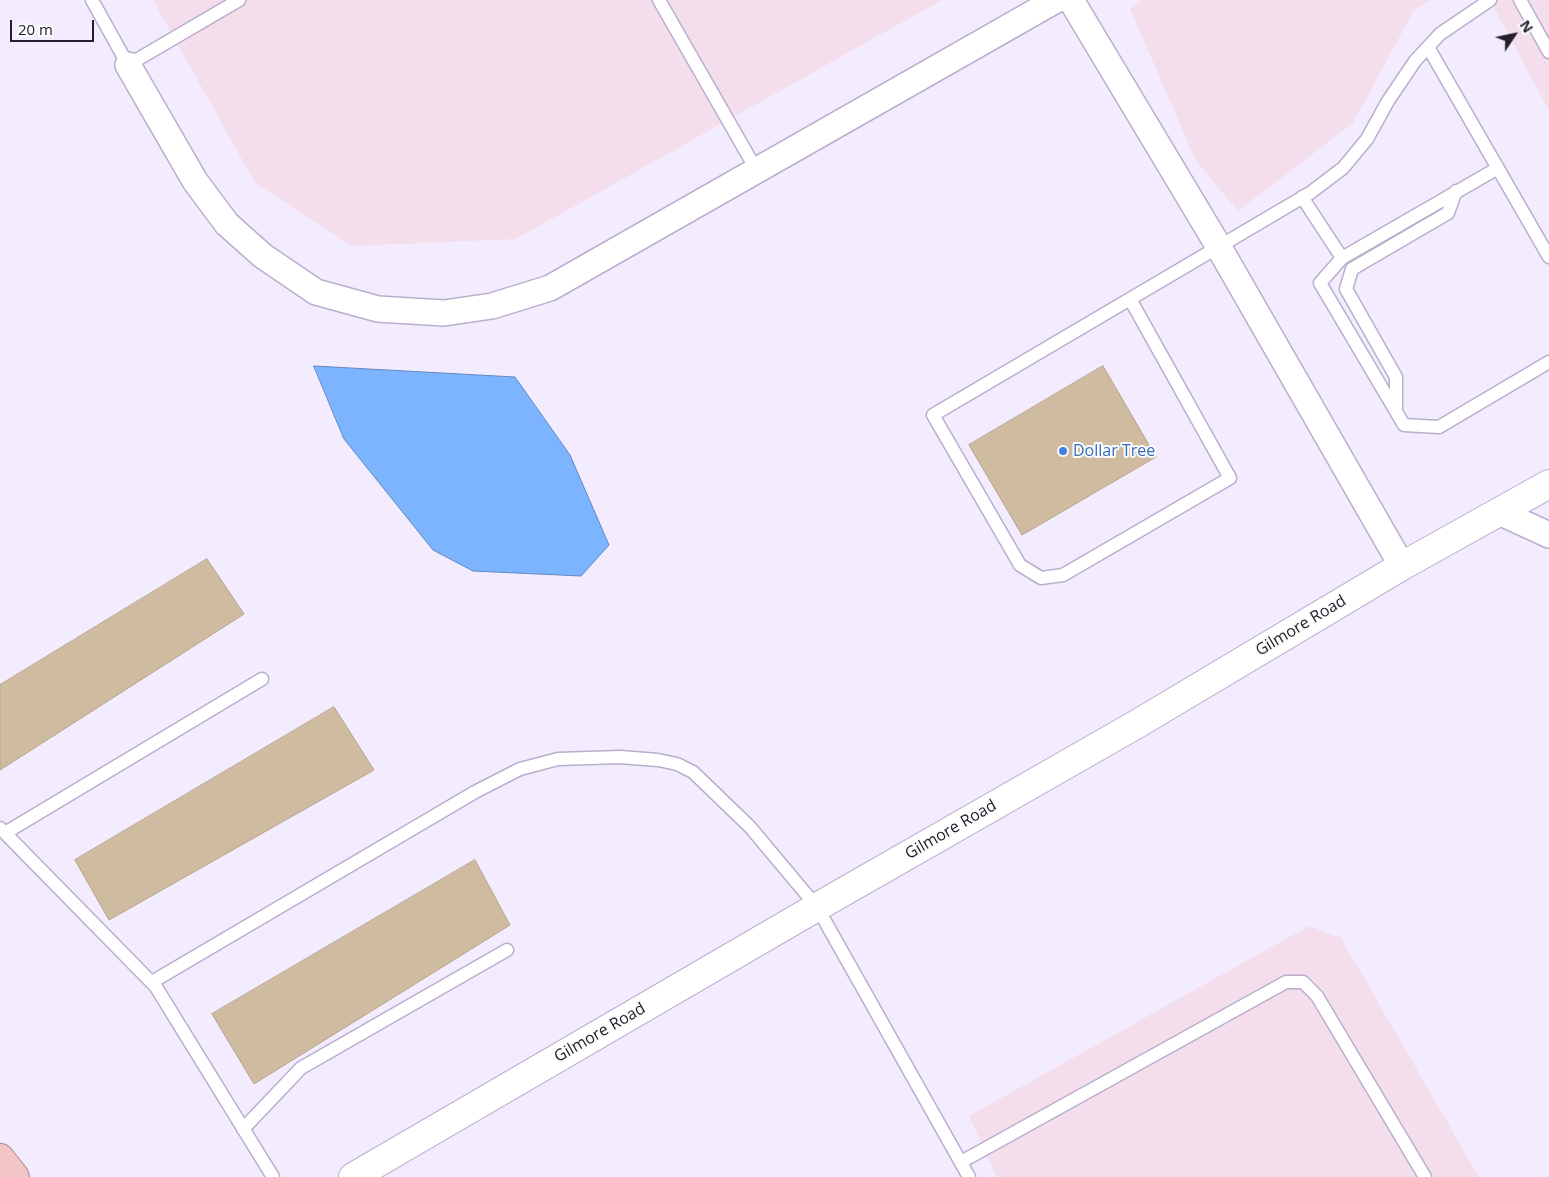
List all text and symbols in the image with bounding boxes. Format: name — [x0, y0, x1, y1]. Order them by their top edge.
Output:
scale bar — [12, 10, 96, 42]
north arrow — [1489, 10, 1539, 60]
text: N — [1516, 16, 1538, 36]
text: 20 m — [18, 19, 53, 39]
place label: Dollar Tree — [1073, 441, 1155, 461]
marker: Dollar Tree — [1057, 445, 1069, 457]
street label: Gilmore Road — [1252, 592, 1350, 660]
street label: Gilmore Road — [902, 796, 1000, 864]
street label: Gilmore Road — [551, 999, 649, 1067]

